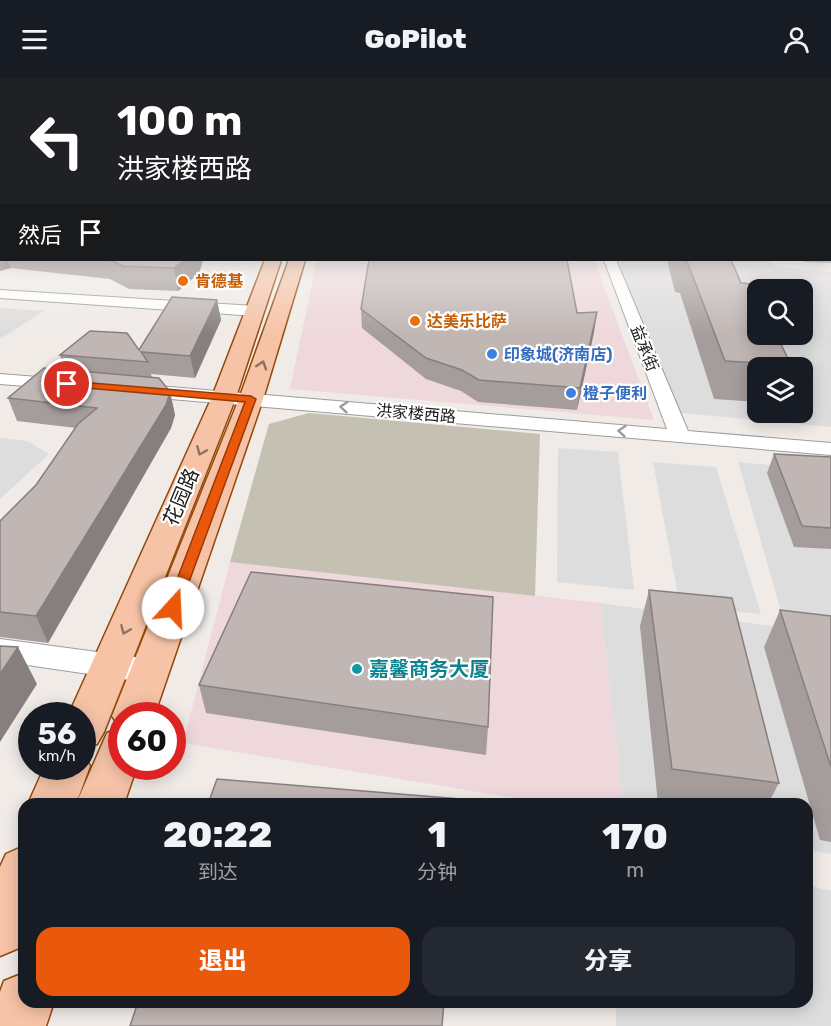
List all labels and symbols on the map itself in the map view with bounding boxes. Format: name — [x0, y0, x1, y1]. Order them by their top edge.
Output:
place label: 肯德基 — [195, 272, 244, 291]
marker: 肯德基 — [176, 274, 190, 288]
place label: 达美乐比萨 — [427, 312, 507, 331]
marker: 达美乐比萨 — [408, 314, 422, 328]
street label: 益承街 — [627, 322, 662, 374]
place label: 印象城(济南店) — [504, 345, 612, 364]
marker: 印象城(济南店) — [485, 347, 499, 361]
pin — [41, 358, 92, 409]
one-way arrow — [255, 360, 268, 371]
place label: 橙子便利 — [583, 384, 647, 403]
marker: 橙子便利 — [564, 386, 578, 400]
one-way arrow — [339, 401, 348, 414]
street label: 洪家楼西路 — [375, 401, 457, 426]
one-way arrow — [617, 425, 626, 438]
one-way arrow — [196, 444, 208, 455]
street label: 花园路 — [158, 465, 204, 529]
position arrow — [141, 576, 205, 640]
one-way arrow — [120, 624, 132, 635]
place label: 嘉馨商务大厦 — [369, 657, 489, 681]
marker: 嘉馨商务大厦 — [350, 662, 364, 676]
speed limit sign: 60 — [108, 702, 186, 780]

